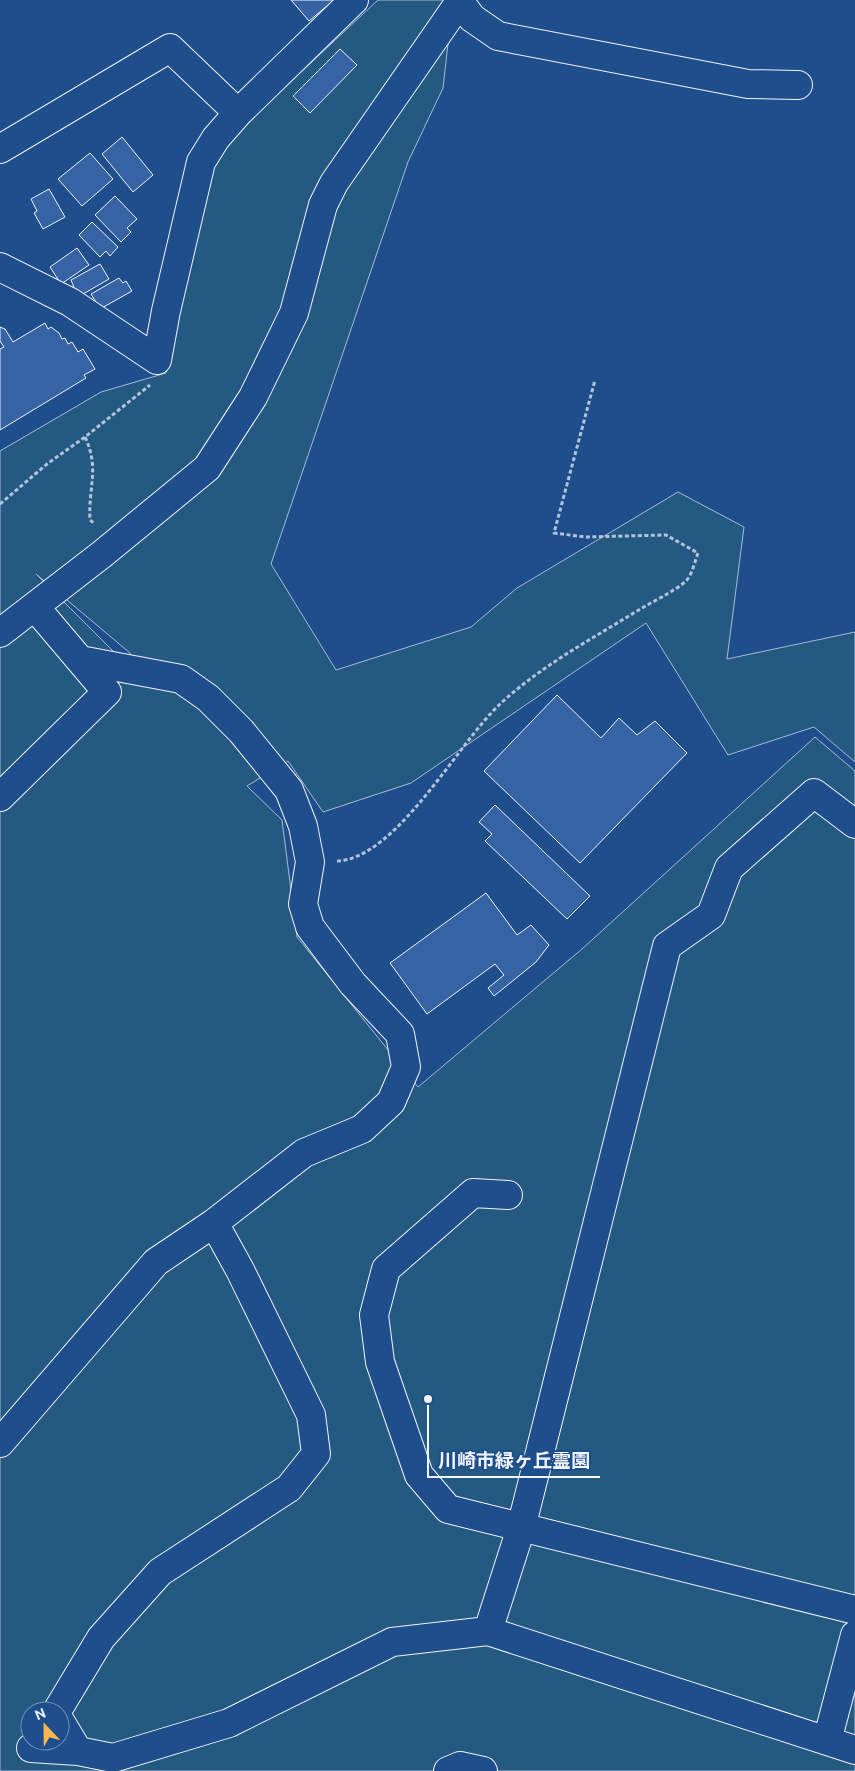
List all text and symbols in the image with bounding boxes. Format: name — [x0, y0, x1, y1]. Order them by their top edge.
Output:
callout: 川崎市緑ヶ丘霊園 — [428, 1443, 600, 1477]
text: 川崎市緑ヶ丘霊園 — [438, 1449, 590, 1471]
north arrow — [20, 1701, 70, 1751]
text: N — [32, 1705, 48, 1723]

